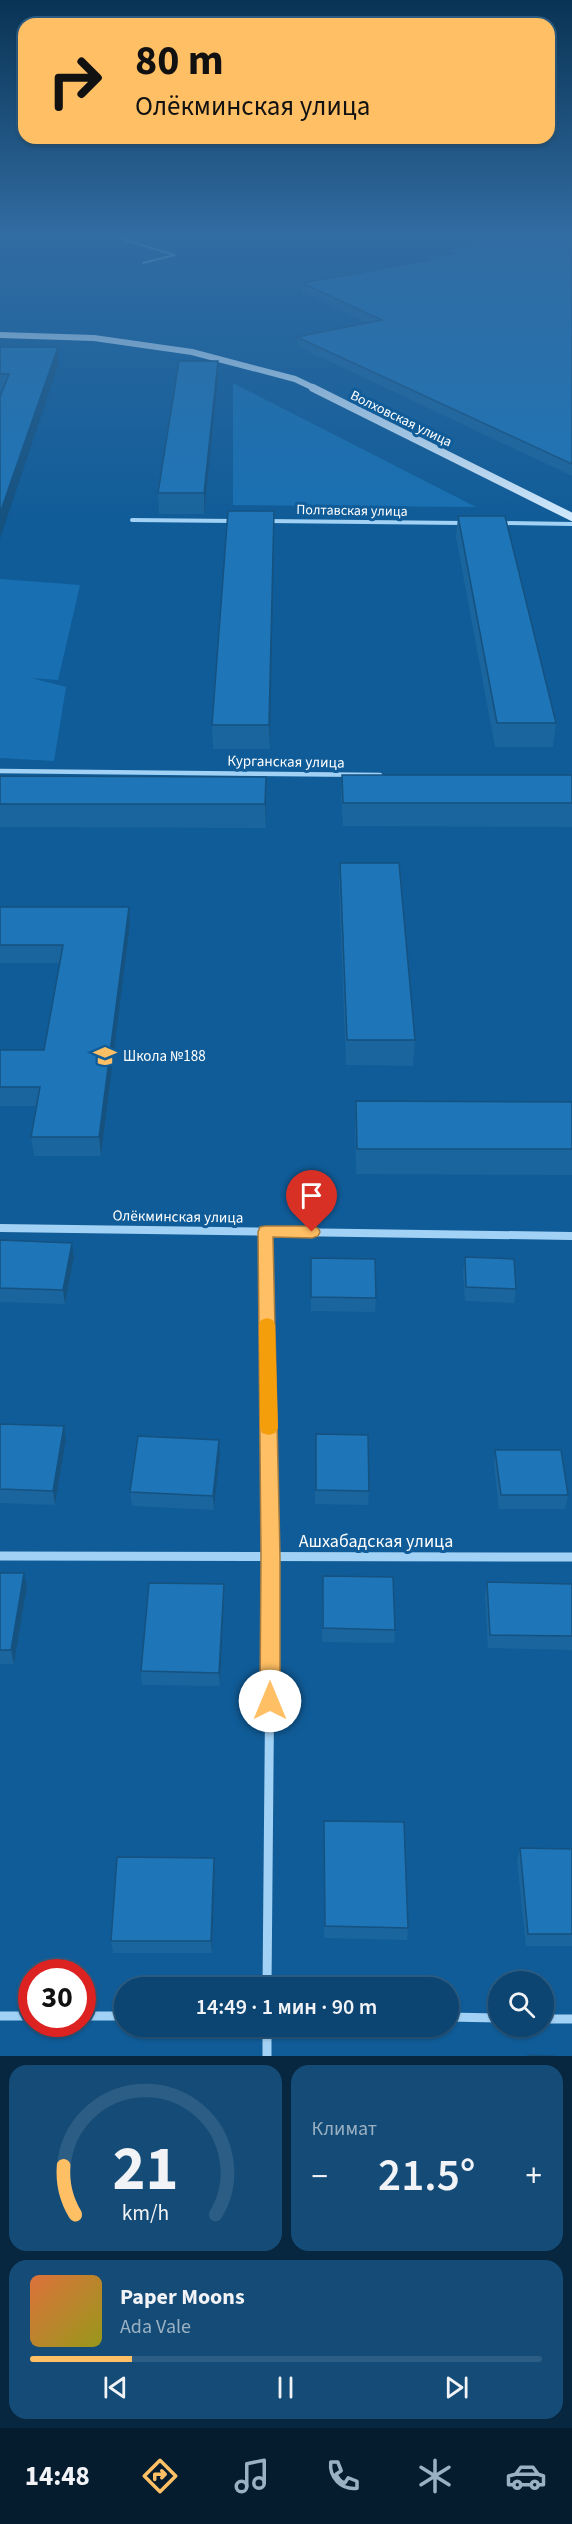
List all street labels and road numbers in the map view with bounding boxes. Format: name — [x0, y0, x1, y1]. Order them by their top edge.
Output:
street label: Волховская улица — [347, 386, 455, 452]
street label: Полтавская улица — [296, 500, 408, 522]
street label: Курганская улица — [227, 750, 345, 774]
street label: Олёкминская улица — [112, 1205, 244, 1229]
street label: Ашхабадская улица — [299, 1529, 453, 1554]

